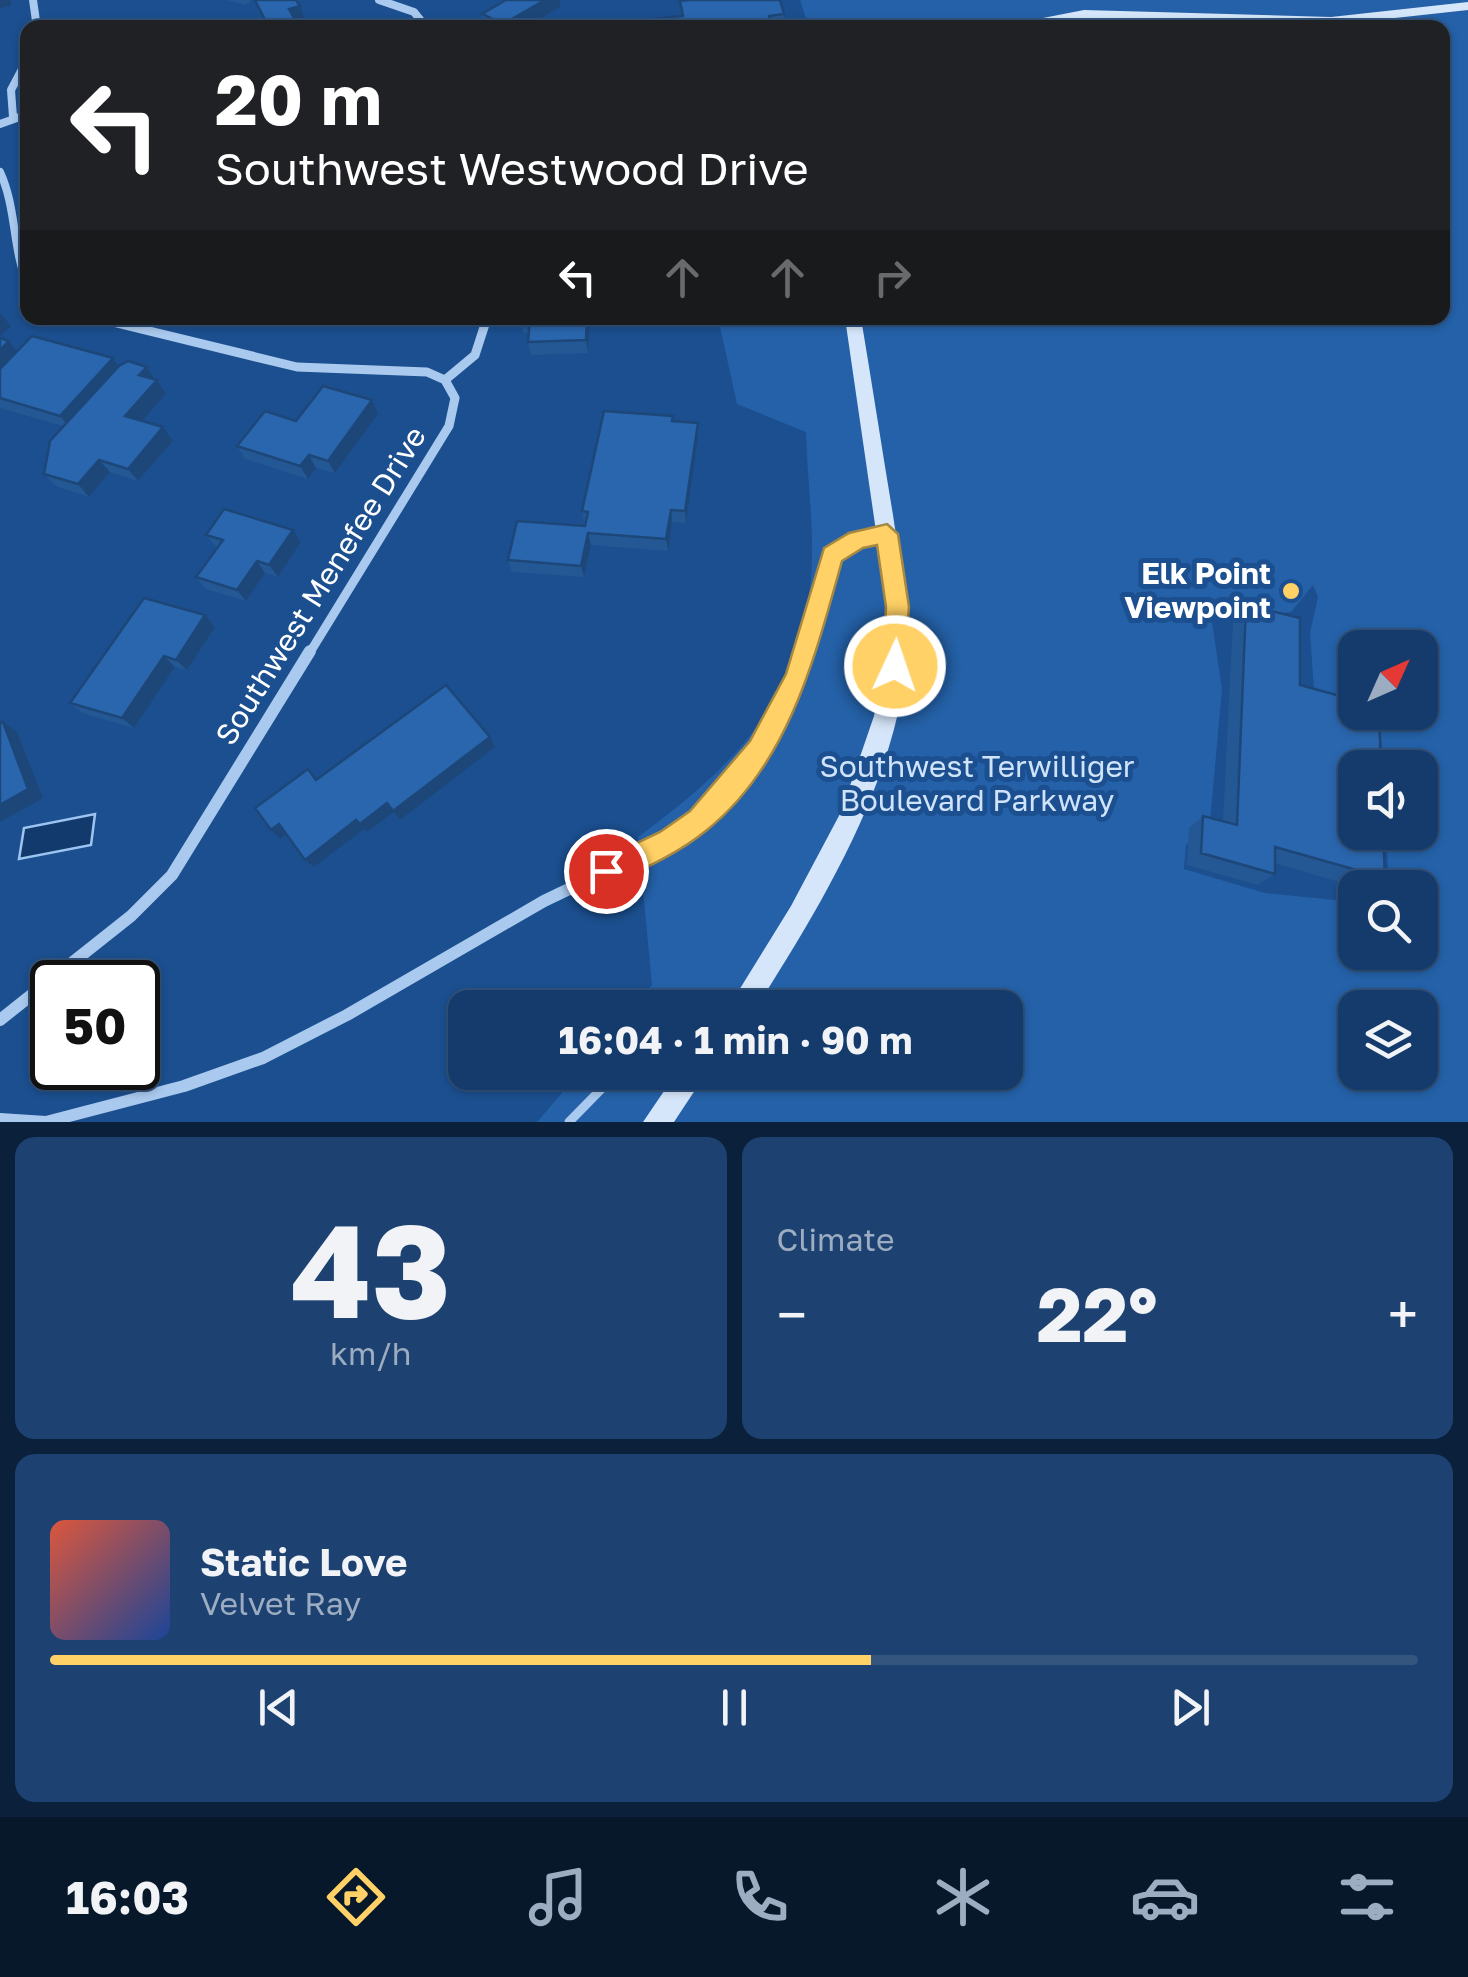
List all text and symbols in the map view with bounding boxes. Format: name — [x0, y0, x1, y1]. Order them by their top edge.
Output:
text: 20 m — [215, 56, 382, 140]
icon: left — [50, 60, 180, 190]
text: Southwest Westwood Drive — [215, 141, 809, 195]
icon: left — [550, 250, 605, 305]
icon: ahead — [655, 250, 710, 305]
icon: ahead — [760, 250, 815, 305]
icon: right — [865, 250, 920, 305]
street label: Southwest Menefee Drive — [207, 420, 433, 751]
place label: Elk Point Viewpoint — [1124, 555, 1271, 625]
marker: Elk Point Viewpoint — [1280, 580, 1302, 602]
position arrow — [843, 614, 947, 718]
north arrow — [1338, 630, 1438, 730]
map controls — [1338, 630, 1438, 1090]
park label: Southwest Terwilliger Boulevard Parkway — [819, 748, 1135, 818]
button: sound — [1338, 750, 1438, 850]
pin — [564, 829, 649, 914]
icon: arrive — [579, 844, 634, 899]
button: search — [1338, 870, 1438, 970]
speed limit sign: 50 — [30, 960, 160, 1090]
button: layers — [1338, 990, 1438, 1090]
text: 16:04 · 1 min · 90 m — [559, 1017, 912, 1062]
text: 43 — [290, 1191, 451, 1347]
text: Climate — [777, 1220, 895, 1258]
text: 22° — [1037, 1268, 1158, 1359]
text: − — [777, 1281, 807, 1347]
text: + — [1388, 1281, 1418, 1347]
text: km/h — [330, 1334, 411, 1372]
text: Static Love — [200, 1539, 407, 1584]
text: Velvet Ray — [200, 1584, 361, 1622]
icon: previous — [251, 1680, 306, 1735]
icon: pause — [707, 1680, 762, 1735]
icon: next — [1163, 1680, 1218, 1735]
icon: directions — [321, 1862, 391, 1932]
icon: music — [523, 1862, 593, 1932]
icon: phone — [725, 1862, 795, 1932]
icon: climate — [928, 1862, 998, 1932]
icon: car — [1130, 1862, 1200, 1932]
icon: filters — [1332, 1862, 1402, 1932]
text: 16:03 — [66, 1870, 189, 1924]

